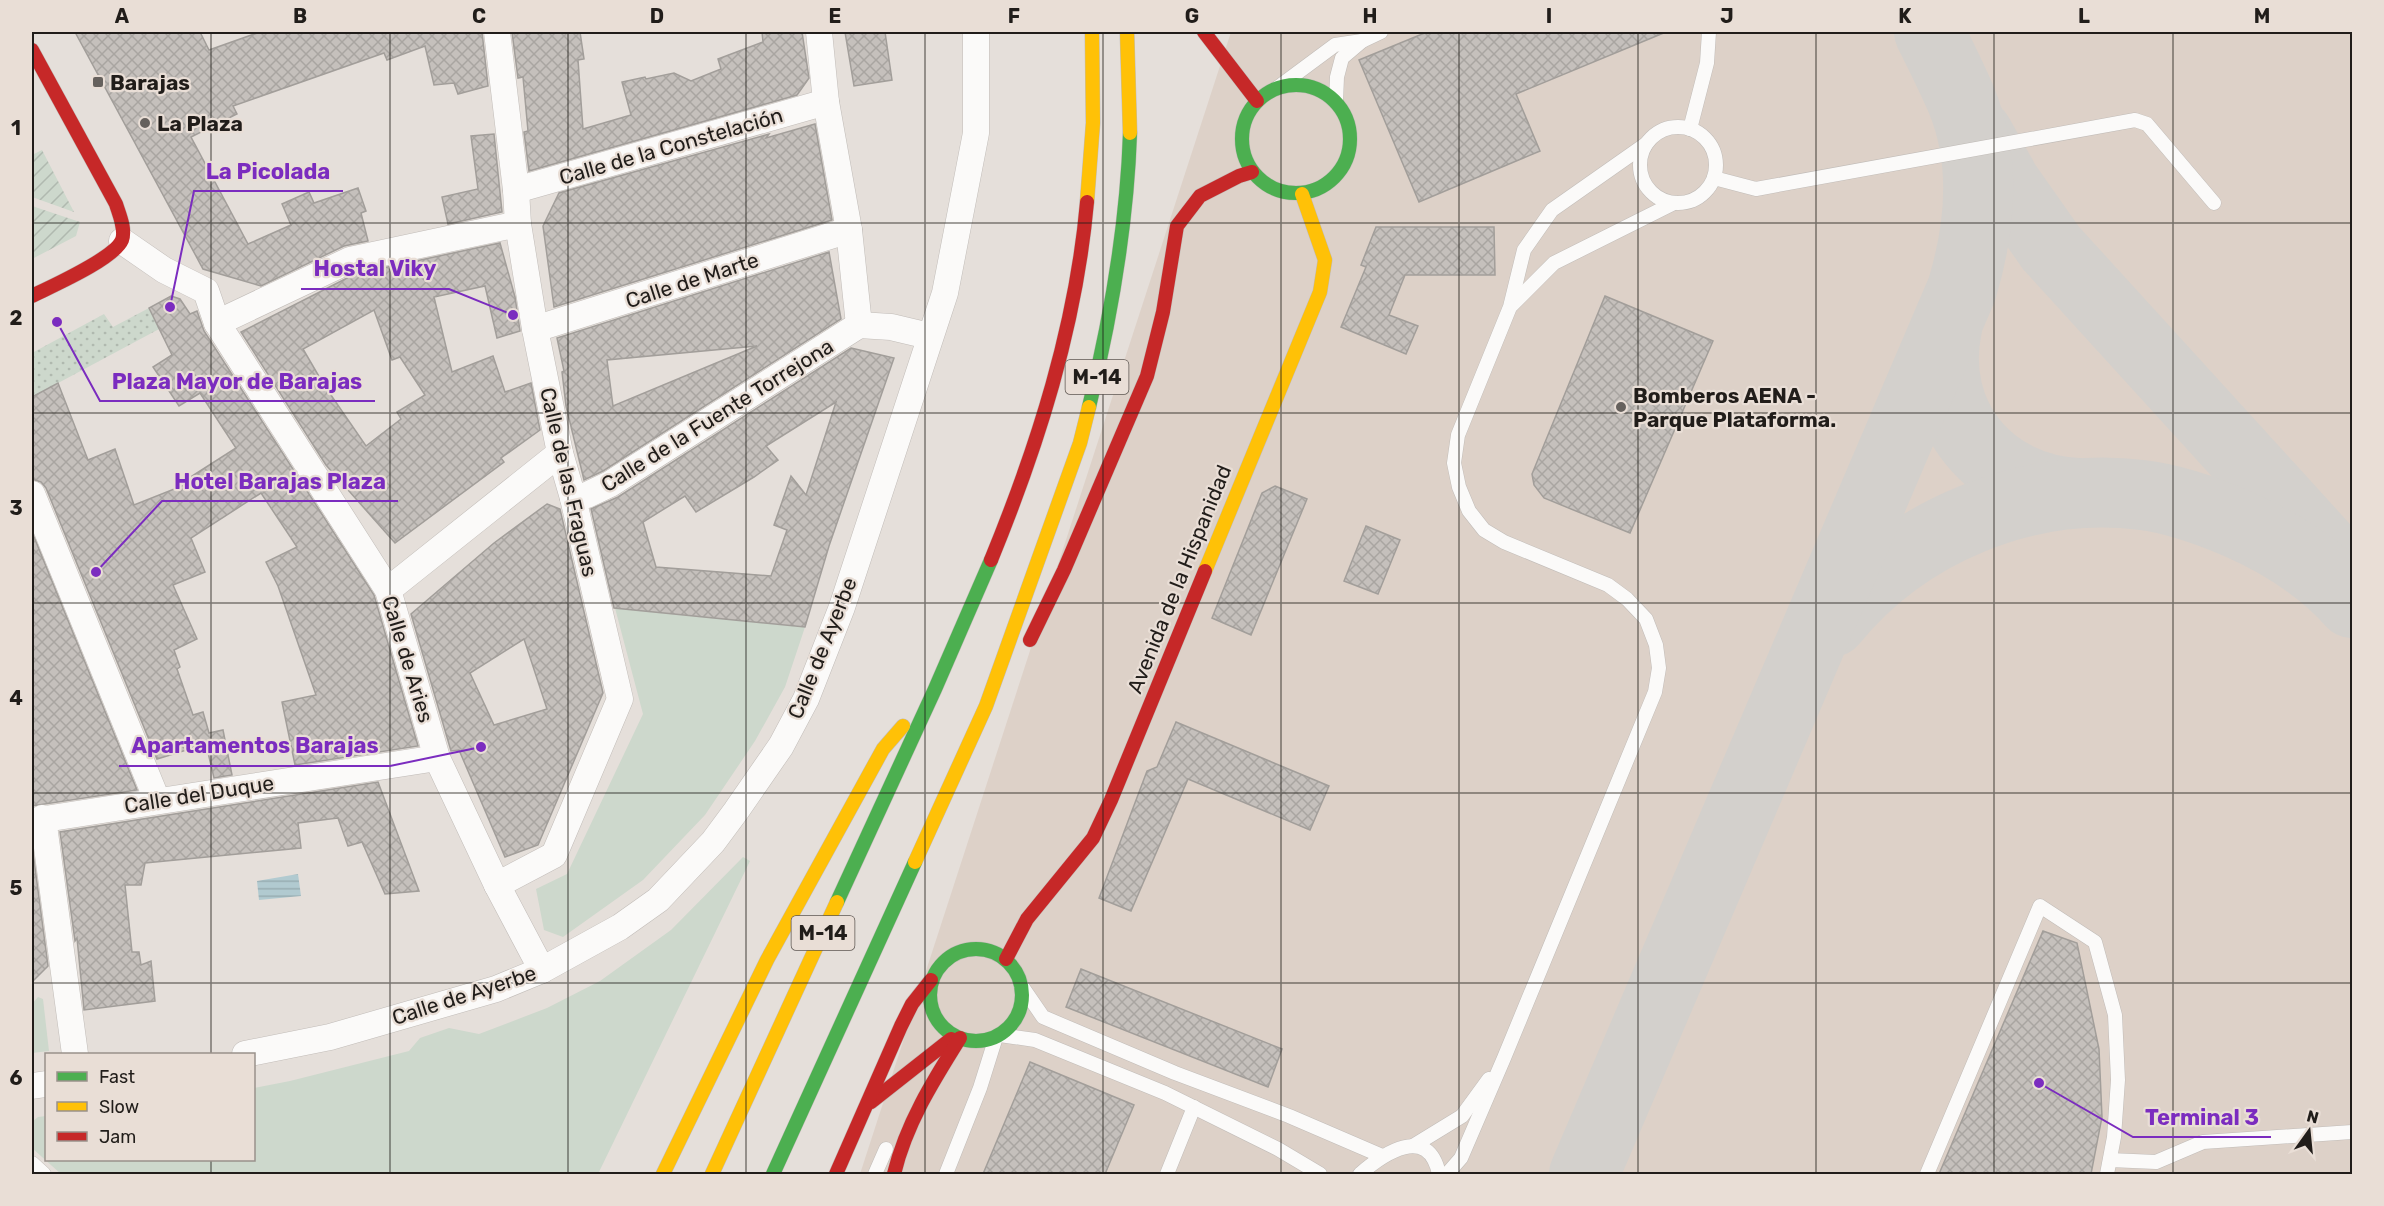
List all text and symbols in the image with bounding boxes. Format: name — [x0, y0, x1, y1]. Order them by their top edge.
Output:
text: A — [115, 4, 130, 28]
text: B — [293, 4, 307, 28]
text: C — [472, 4, 486, 28]
text: D — [650, 4, 664, 28]
text: E — [829, 4, 841, 28]
text: F — [1008, 4, 1020, 28]
text: G — [1185, 4, 1199, 28]
text: H — [1363, 4, 1377, 28]
text: I — [1546, 4, 1552, 28]
text: J — [1720, 4, 1734, 28]
text: K — [1898, 4, 1912, 28]
text: L — [2078, 4, 2090, 28]
text: M — [2254, 4, 2270, 28]
place label: Barajas — [110, 70, 190, 95]
marker: Barajas — [91, 75, 105, 89]
street label: Calle de la Constelación — [556, 102, 786, 190]
place label: La Plaza — [157, 111, 243, 136]
text: 1 — [11, 116, 21, 140]
marker: La Plaza — [138, 116, 152, 130]
callout: La Picolada — [194, 151, 343, 191]
text: La Picolada — [206, 158, 330, 185]
street label: Calle de Marte — [622, 247, 762, 313]
callout: Hostal Viky — [301, 249, 449, 289]
text: Hostal Viky — [314, 255, 436, 282]
text: 2 — [10, 306, 23, 330]
street label: Calle de la Fuente Torrejona — [596, 333, 838, 497]
road number: M-14 — [1066, 360, 1128, 394]
callout: Plaza Mayor de Barajas — [100, 361, 375, 401]
text: Plaza Mayor de Barajas — [112, 368, 362, 395]
place label: Bomberos AENA - Parque Plataforma. — [1633, 383, 1836, 432]
street label: Calle de las Fraguas — [535, 385, 603, 579]
marker: Bomberos AENA - Parque Plataforma. — [1614, 400, 1628, 414]
callout: Hotel Barajas Plaza — [162, 461, 398, 501]
street label: Avenida de la Hispanidad — [1122, 461, 1236, 697]
text: Hotel Barajas Plaza — [174, 468, 386, 495]
text: 3 — [9, 496, 23, 520]
street label: Calle de Ayerbe — [782, 574, 862, 722]
street label: Calle de Aries — [377, 593, 439, 725]
text: 4 — [9, 686, 23, 710]
callout: Apartamentos Barajas — [119, 726, 390, 766]
text: Apartamentos Barajas — [131, 732, 379, 759]
street label: Calle del Duque — [122, 770, 276, 818]
text: 5 — [10, 876, 23, 900]
road number: M-14 — [792, 916, 854, 950]
street label: Calle de Ayerbe — [389, 960, 539, 1030]
legend — [45, 1053, 255, 1161]
text: 6 — [9, 1066, 23, 1090]
text: Fast — [99, 1066, 135, 1088]
text: Slow — [99, 1096, 139, 1118]
callout: Terminal 3 — [2133, 1097, 2271, 1137]
north arrow — [2279, 1101, 2339, 1161]
text: Terminal 3 — [2145, 1104, 2259, 1131]
text: N — [2305, 1106, 2321, 1128]
text: Jam — [99, 1126, 136, 1148]

